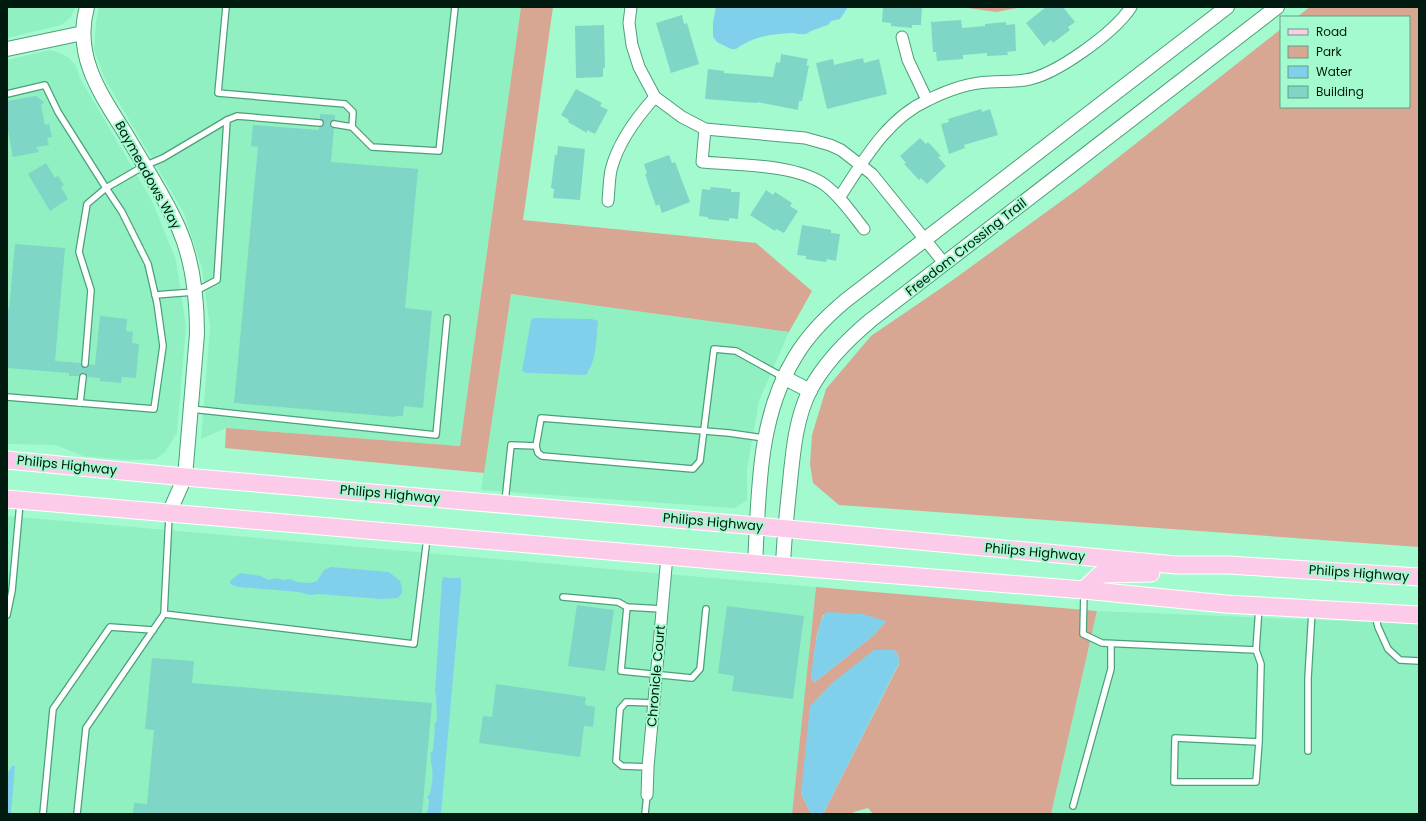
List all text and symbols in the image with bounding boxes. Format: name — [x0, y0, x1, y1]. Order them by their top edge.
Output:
legend — [1280, 16, 1410, 108]
text: Road — [1316, 23, 1347, 40]
text: Park — [1316, 43, 1343, 60]
text: Water — [1316, 63, 1353, 80]
text: Building — [1316, 83, 1364, 100]
street label: Baymeadows Way — [110, 117, 186, 233]
street label: Freedom Crossing Trail — [901, 194, 1031, 300]
street label: Philips Highway — [16, 450, 119, 480]
street label: Philips Highway — [339, 480, 442, 508]
street label: Philips Highway — [662, 508, 765, 536]
street label: Philips Highway — [984, 538, 1087, 566]
street label: Philips Highway — [1308, 560, 1410, 586]
street label: Chronicle Court — [642, 624, 670, 728]

